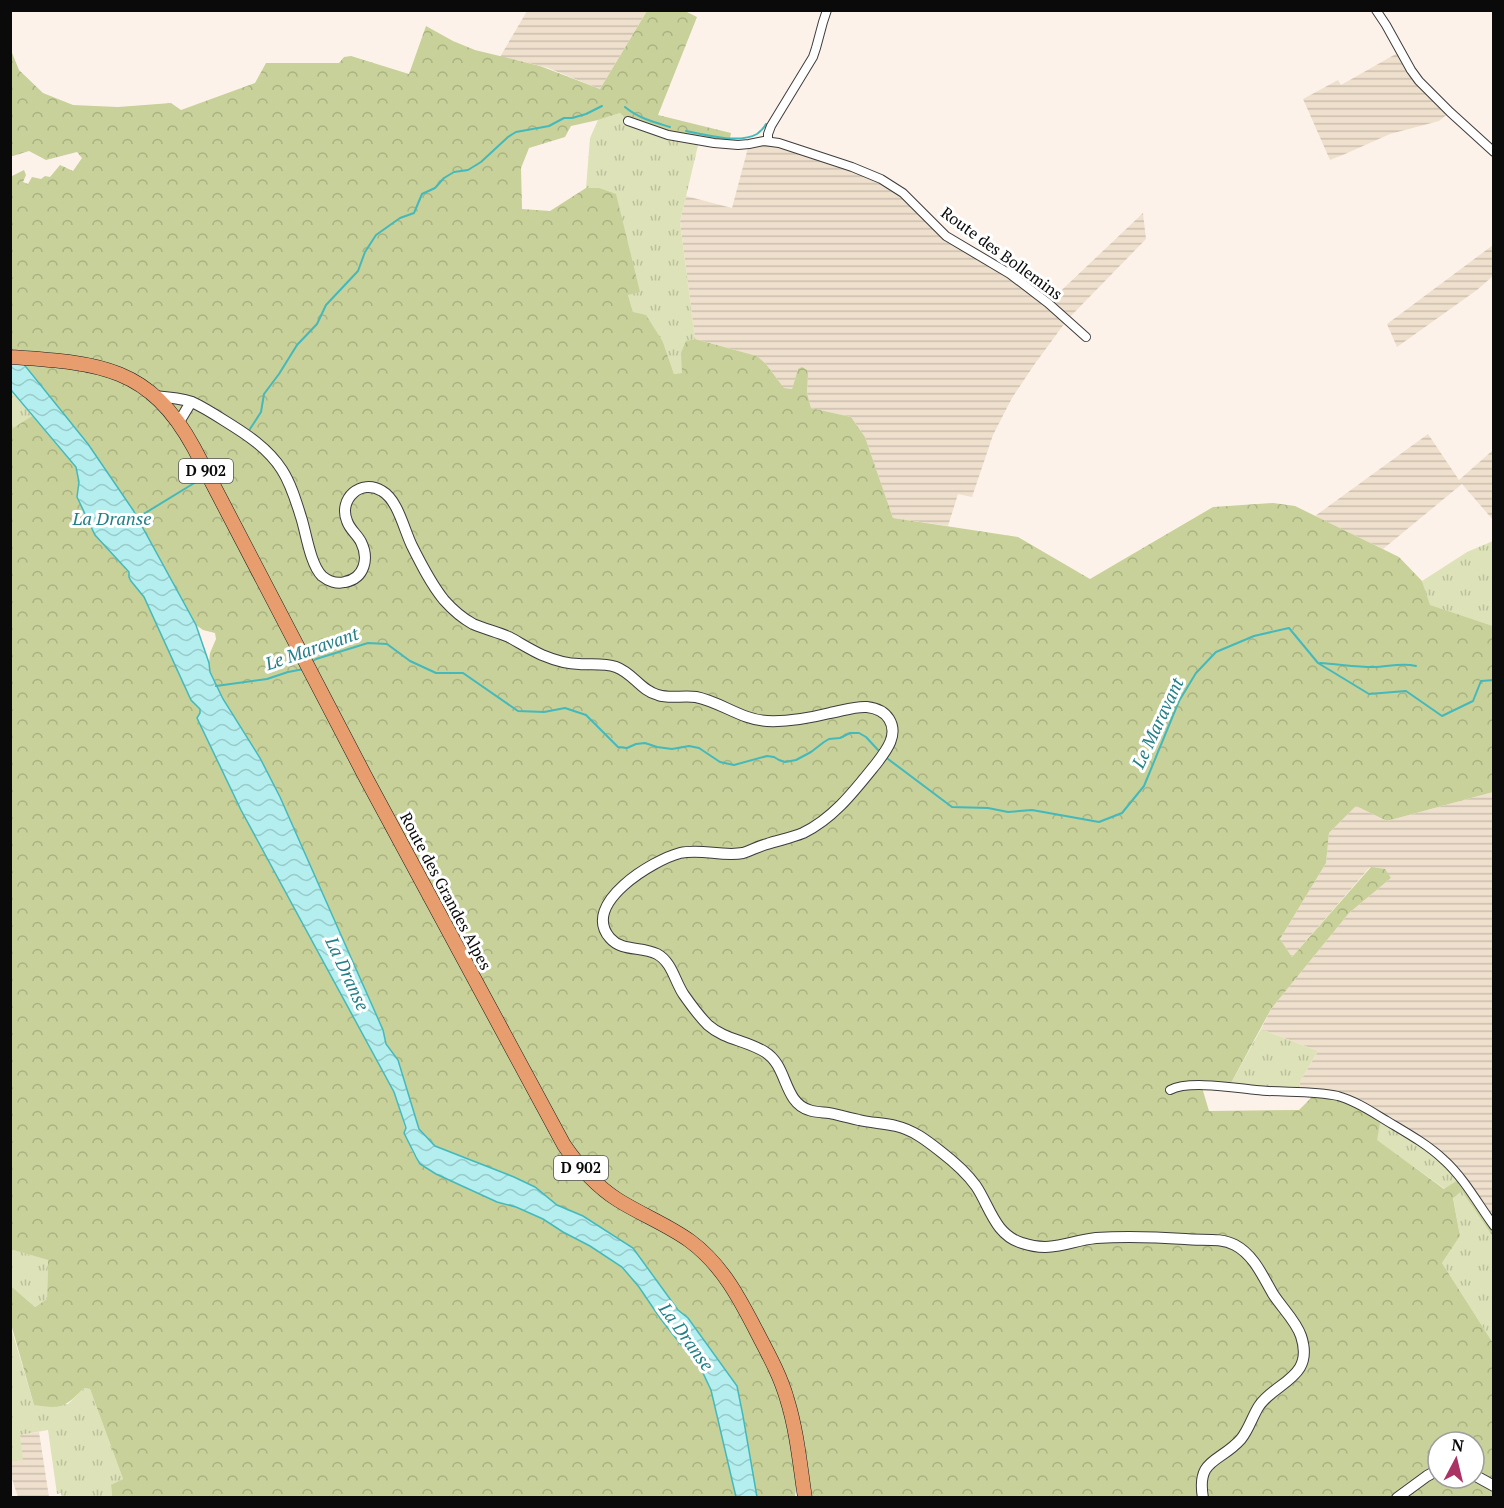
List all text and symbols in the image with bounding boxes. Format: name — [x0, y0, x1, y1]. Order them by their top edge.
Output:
street label: Route des Bollemins — [937, 201, 1067, 305]
road number: D 902 — [179, 459, 233, 483]
water label: La Dranse — [72, 506, 151, 530]
water label: Le Maravant — [261, 621, 362, 676]
water label: Le Maravant — [1125, 673, 1189, 773]
street label: Route des Grandes Alpes — [395, 808, 497, 974]
water label: La Dranse — [320, 932, 375, 1014]
road number: D 902 — [554, 1156, 608, 1180]
water label: La Dranse — [653, 1297, 720, 1375]
north arrow — [1426, 1430, 1486, 1490]
text: N — [1450, 1433, 1465, 1457]

